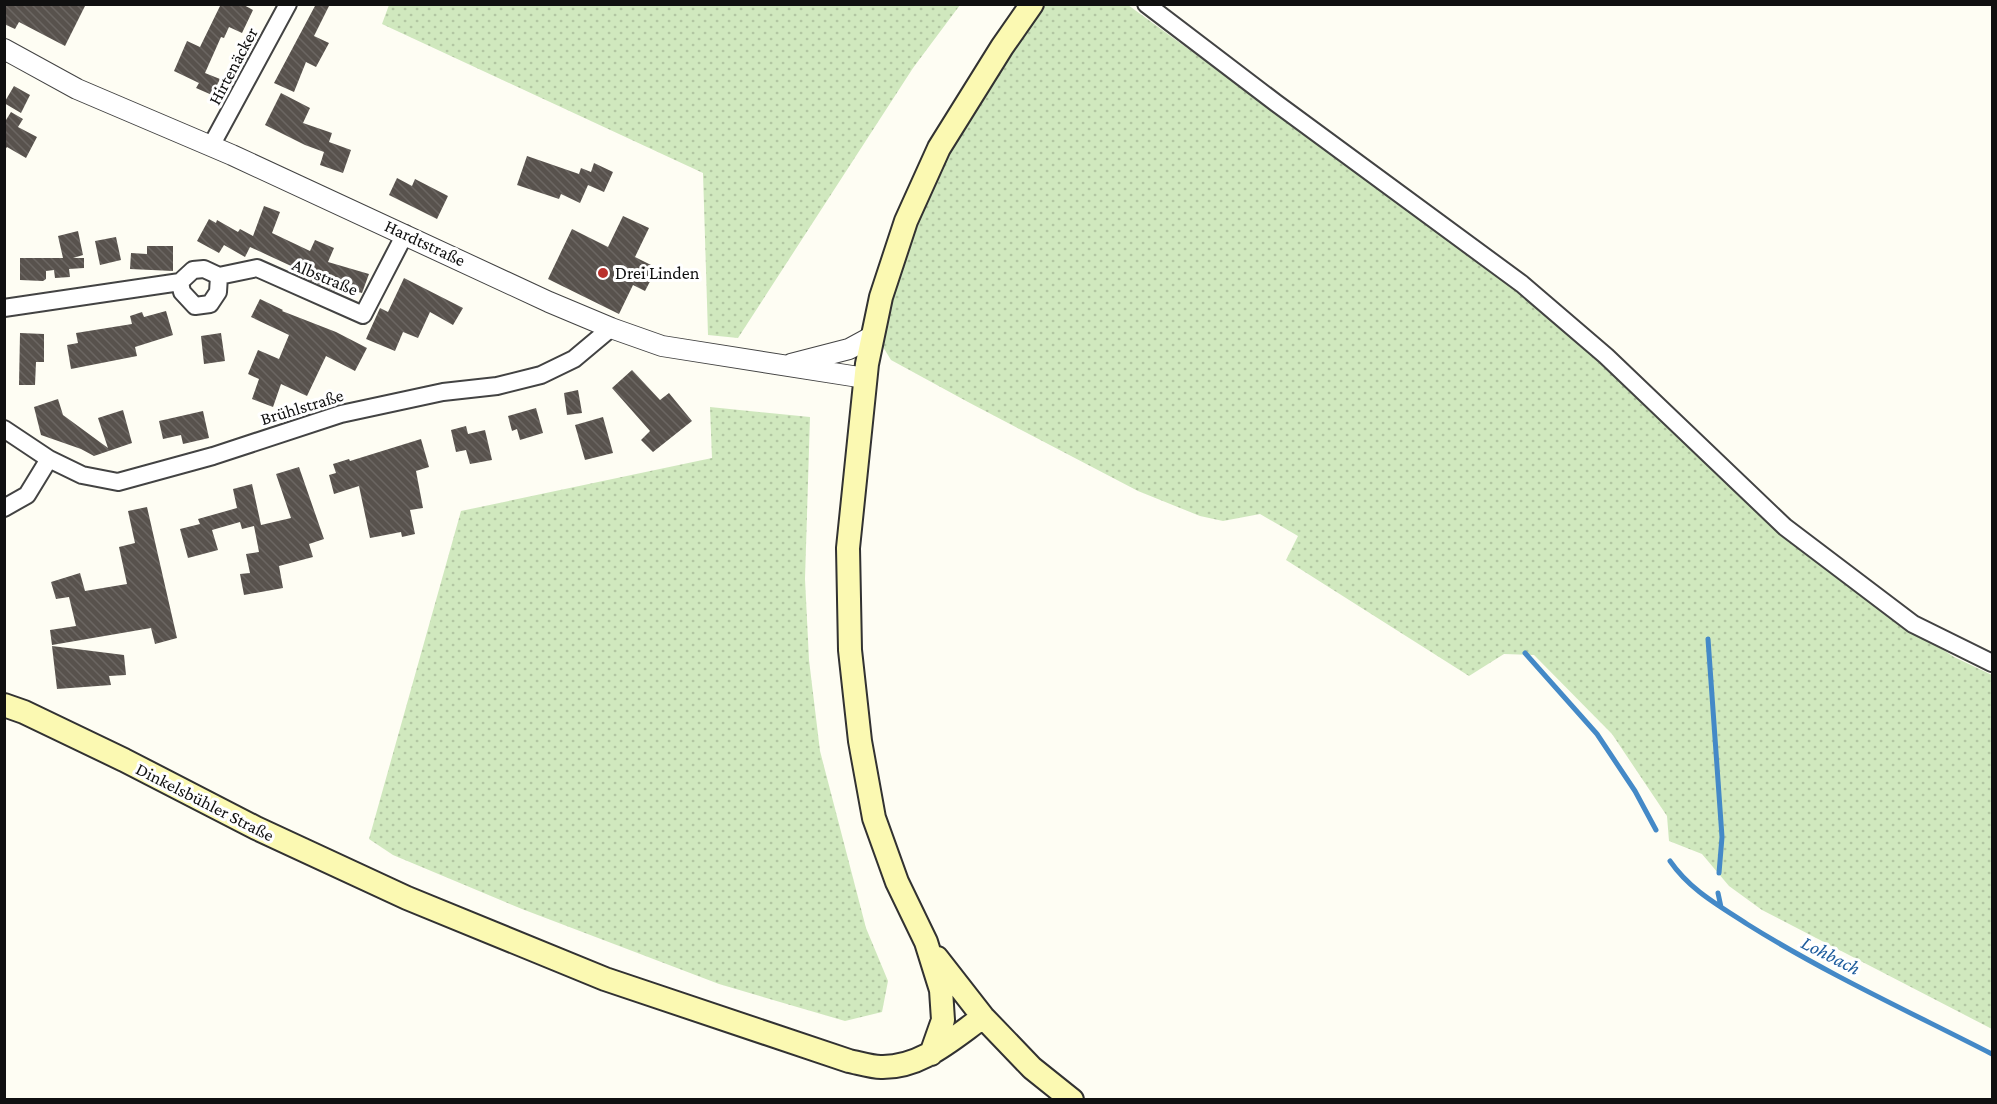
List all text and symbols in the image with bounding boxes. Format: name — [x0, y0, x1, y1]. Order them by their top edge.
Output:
street label: Hirtenäcker — [204, 23, 262, 108]
street label: Hardtstraße — [381, 216, 469, 270]
street label: Albstraße — [289, 254, 361, 300]
place label: Drei Linden — [615, 263, 700, 283]
marker: Drei Linden — [596, 266, 610, 280]
street label: Brühlstraße — [258, 385, 346, 429]
street label: Dinkelsbühler Straße — [133, 759, 277, 845]
water label: Lohbach — [1798, 931, 1864, 979]

